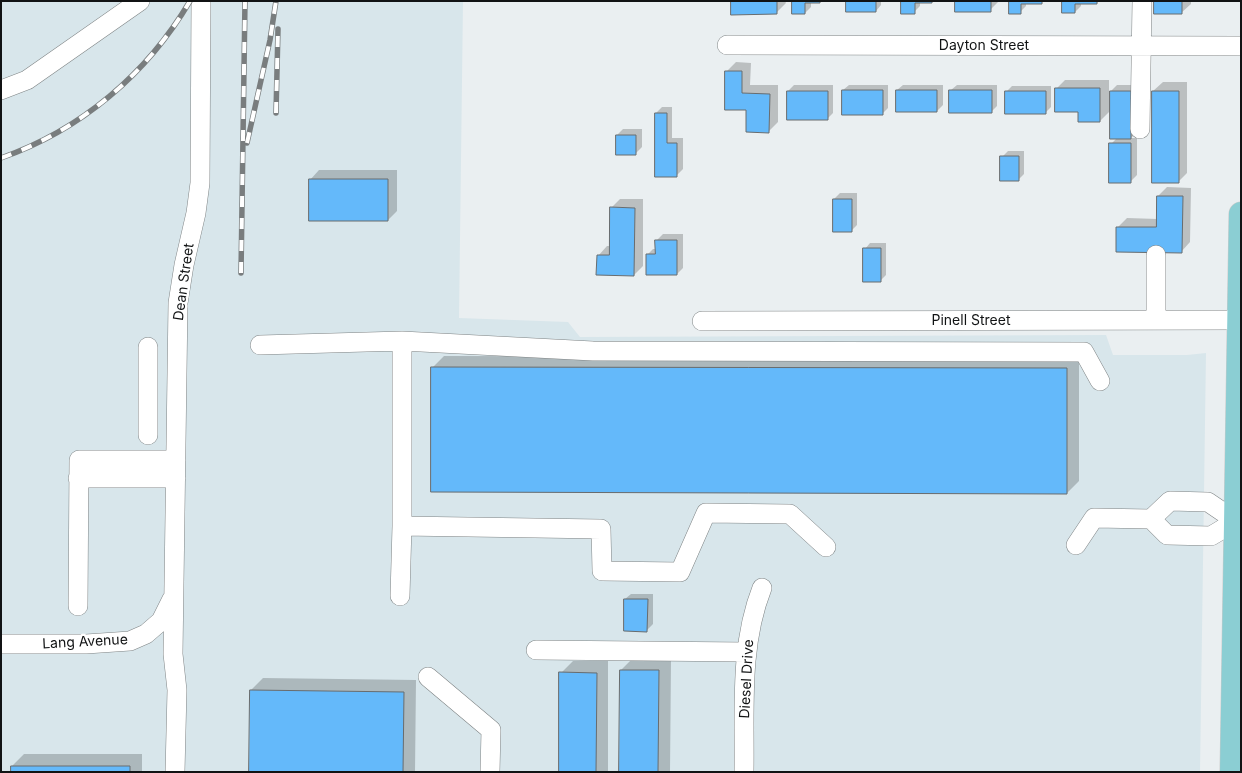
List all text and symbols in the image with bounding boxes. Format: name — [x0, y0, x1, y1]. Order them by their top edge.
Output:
street label: Dayton Street — [939, 38, 1029, 54]
street label: Dean Street — [170, 242, 198, 322]
street label: Pinell Street — [932, 313, 1010, 329]
street label: Lang Avenue — [42, 631, 128, 653]
street label: Diesel Drive — [737, 639, 757, 719]

